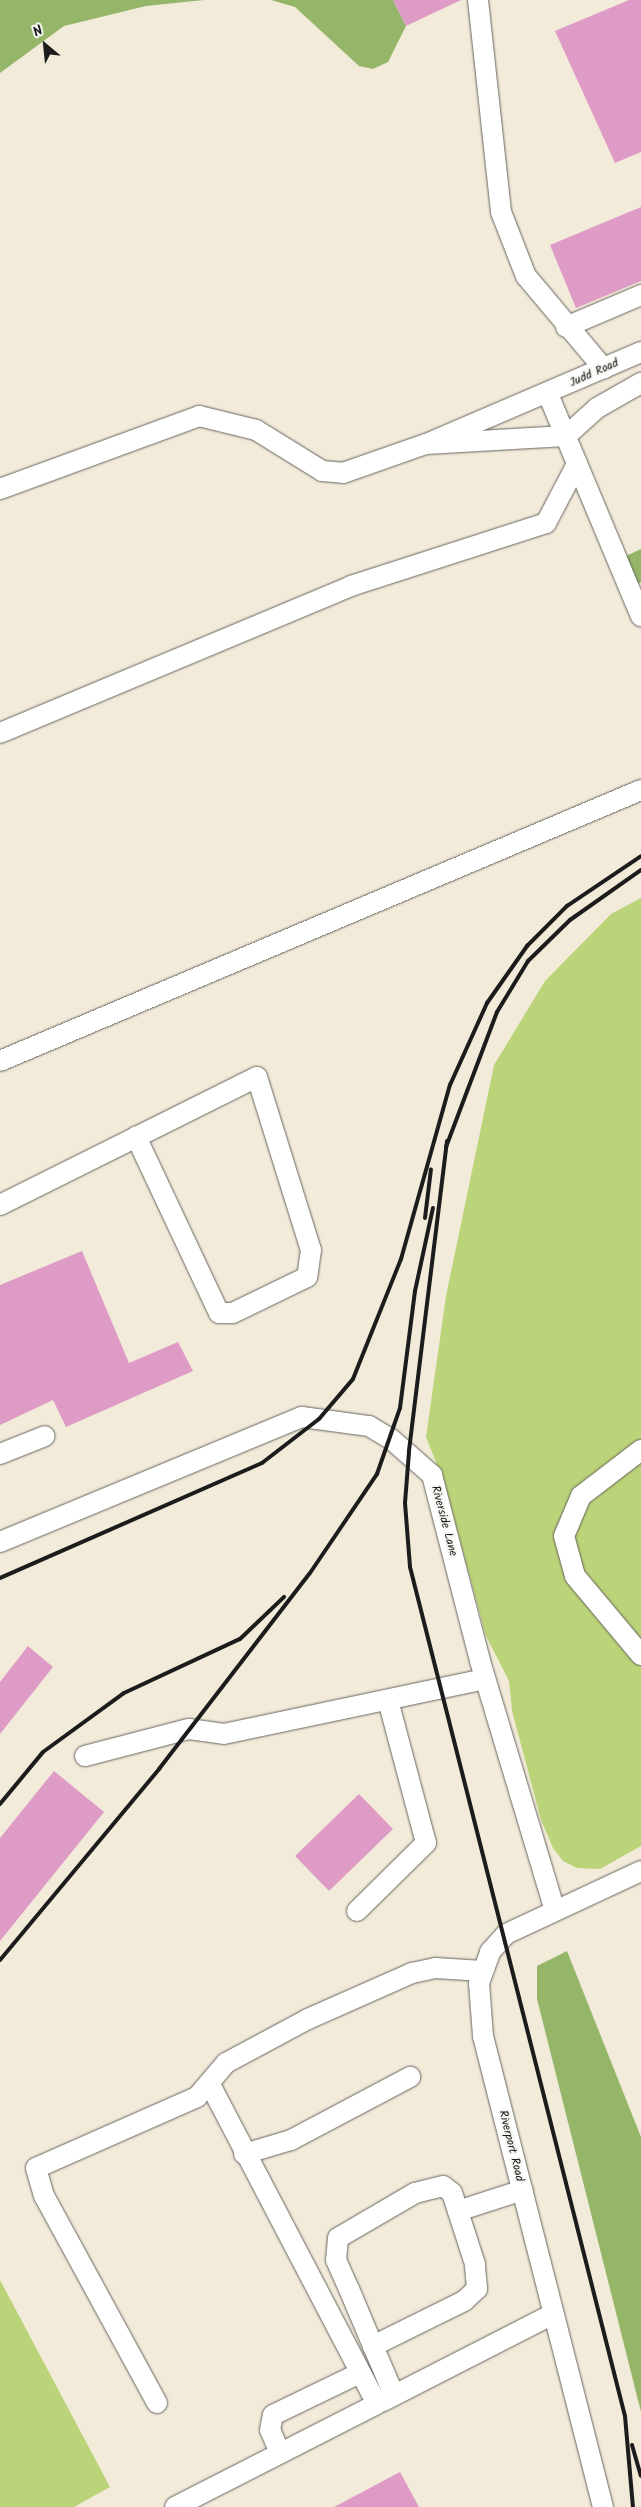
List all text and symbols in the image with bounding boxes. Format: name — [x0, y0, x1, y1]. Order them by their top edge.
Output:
north arrow — [20, 20, 70, 70]
text: N — [29, 20, 47, 44]
street label: Judd Road — [567, 356, 621, 390]
street label: Riverside Lane — [428, 1484, 460, 1558]
street label: Riverport Road — [495, 2109, 527, 2183]

